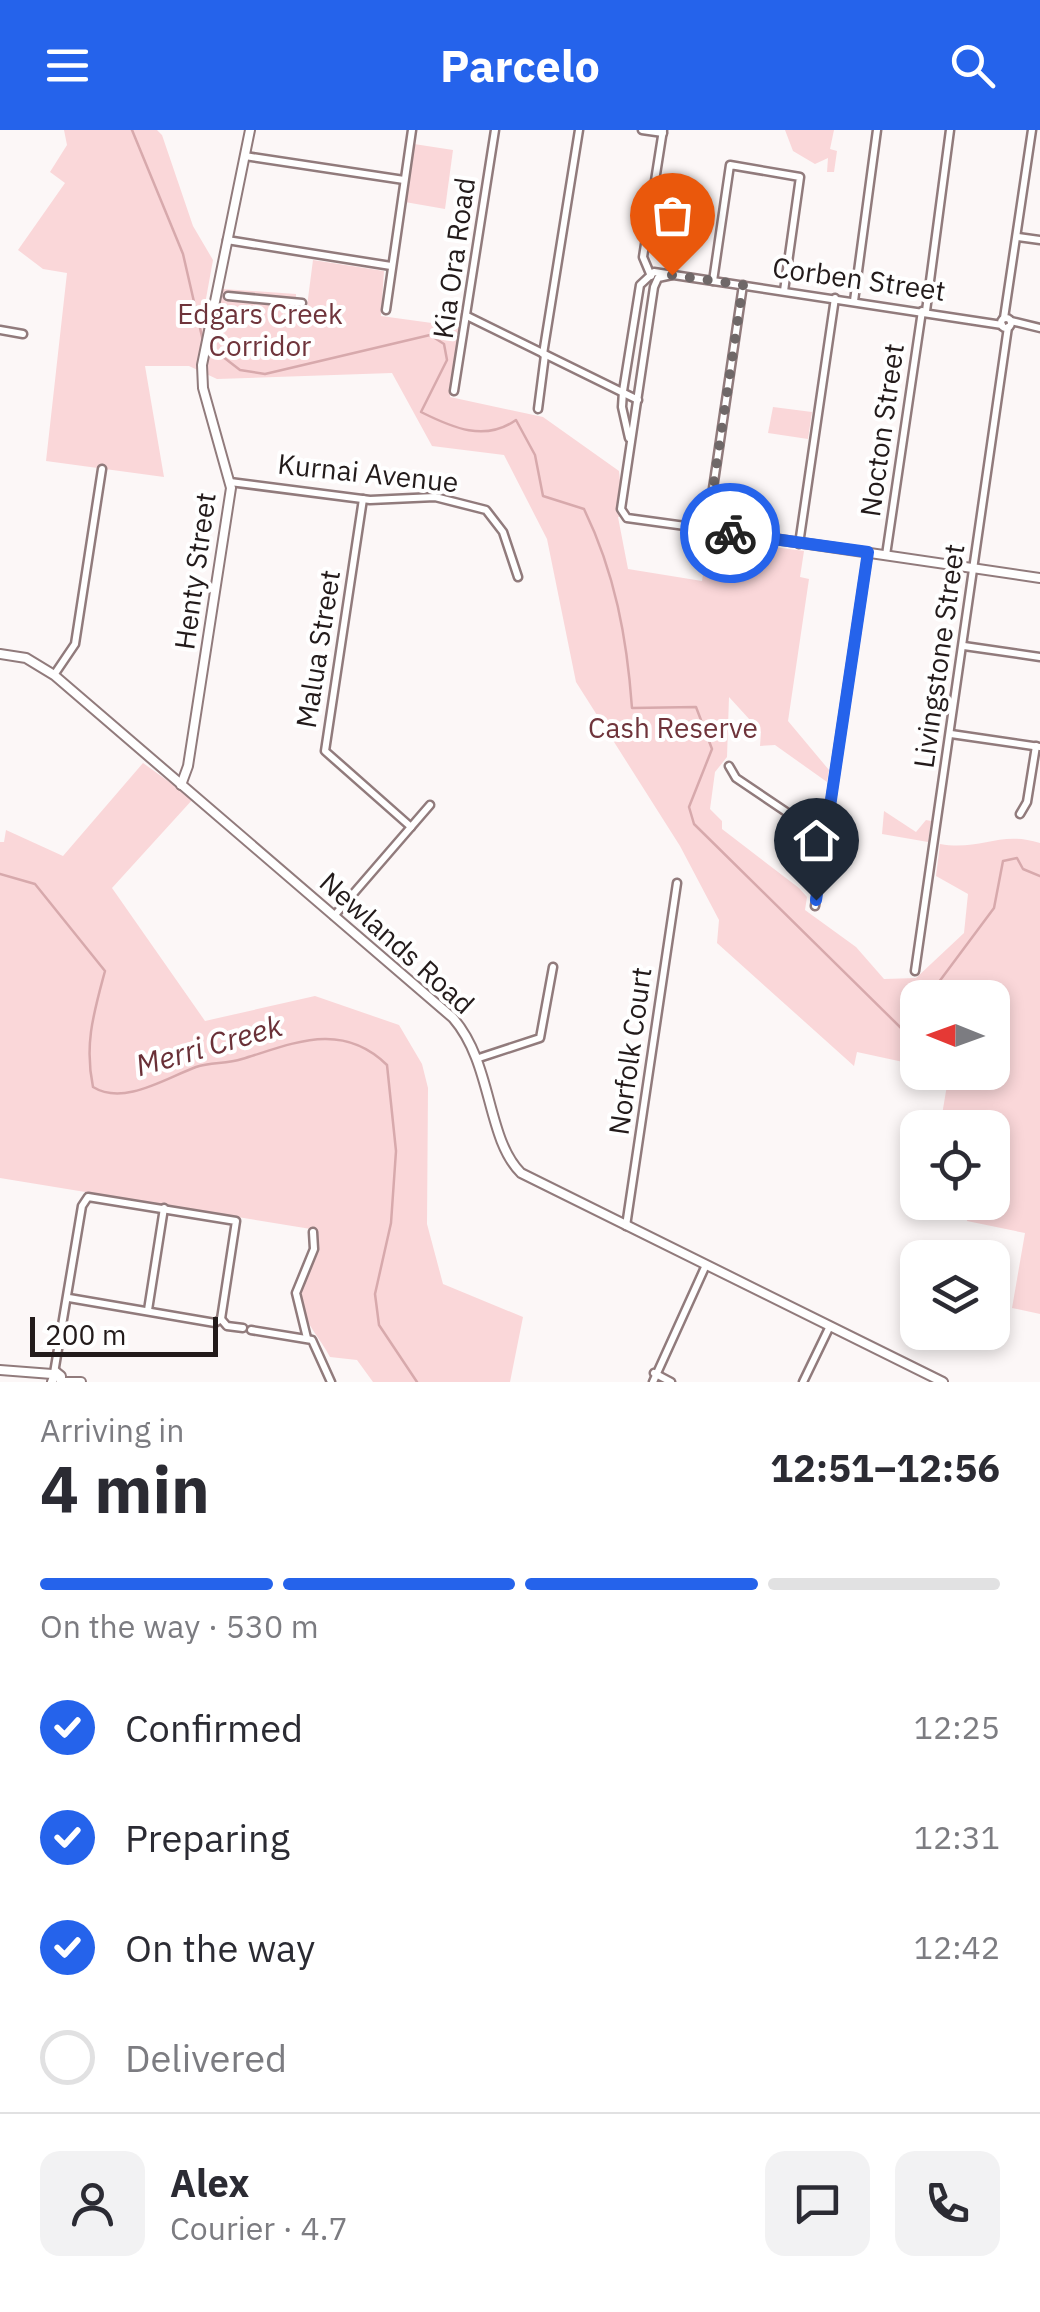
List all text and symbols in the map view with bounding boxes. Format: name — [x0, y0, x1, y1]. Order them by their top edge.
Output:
text: Parcelo — [440, 36, 600, 94]
icon: menu — [40, 38, 95, 93]
icon: search — [945, 38, 1000, 93]
pin — [630, 173, 715, 276]
street label: Kia Ora Road — [424, 175, 483, 341]
icon: bag — [645, 188, 700, 243]
street label: Corben Street — [770, 248, 948, 309]
park label: Edgars Creek Corridor — [177, 295, 343, 364]
street label: Nocton Street — [851, 341, 912, 519]
street label: Kurnai Avenue — [276, 445, 460, 500]
courier — [680, 483, 780, 583]
street label: Henty Street — [165, 490, 224, 652]
icon: bike — [703, 506, 758, 561]
street label: Livingstone Street — [904, 541, 973, 770]
street label: Malua Street — [287, 567, 348, 731]
park label: Cash Reserve — [588, 709, 758, 746]
pin — [774, 798, 859, 901]
icon: home — [789, 813, 844, 868]
street label: Newlands Road — [312, 863, 482, 1022]
street label: Norfolk Court — [599, 965, 660, 1137]
north arrow — [900, 980, 1010, 1090]
map controls — [900, 980, 1010, 1350]
water label: Merri Creek — [131, 1005, 287, 1084]
button: locate — [900, 1110, 1010, 1220]
button: layers — [900, 1240, 1010, 1350]
scale bar — [30, 1312, 218, 1356]
text: 200 m — [45, 1316, 126, 1353]
text: Arriving in — [40, 1409, 185, 1451]
text: 12:51–12:56 — [770, 1443, 1000, 1492]
text: 4 min — [40, 1446, 210, 1531]
text: On the way · 530 m — [40, 1605, 319, 1647]
icon: check — [40, 1700, 95, 1755]
text: Confirmed — [125, 1703, 303, 1752]
text: 12:25 — [914, 1706, 1000, 1748]
icon: check — [40, 1810, 95, 1865]
text: Preparing — [125, 1813, 290, 1862]
text: 12:31 — [914, 1816, 1000, 1858]
icon: check — [40, 1920, 95, 1975]
text: On the way — [125, 1923, 315, 1972]
text: 12:42 — [914, 1926, 1000, 1968]
text: Delivered — [125, 2033, 287, 2082]
button: person — [40, 2151, 145, 2256]
button: chat — [765, 2151, 870, 2256]
button: phone — [895, 2151, 1000, 2256]
text: Alex — [170, 2158, 250, 2207]
text: Courier · 4.7 — [170, 2207, 348, 2249]

